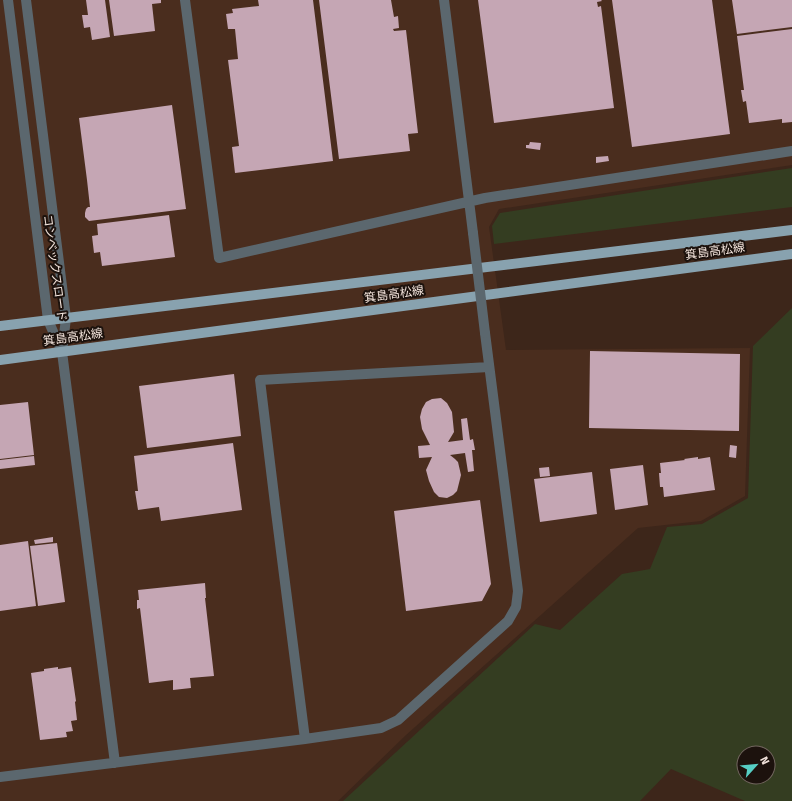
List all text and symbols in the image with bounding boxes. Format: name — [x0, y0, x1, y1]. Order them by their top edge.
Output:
street label: コンベックスロード — [41, 214, 69, 322]
street label: 箕島高松線 — [684, 240, 746, 262]
street label: 箕島高松線 — [363, 283, 425, 305]
street label: 箕島高松線 — [42, 326, 104, 348]
north arrow — [736, 745, 776, 785]
text: N — [757, 754, 772, 767]

